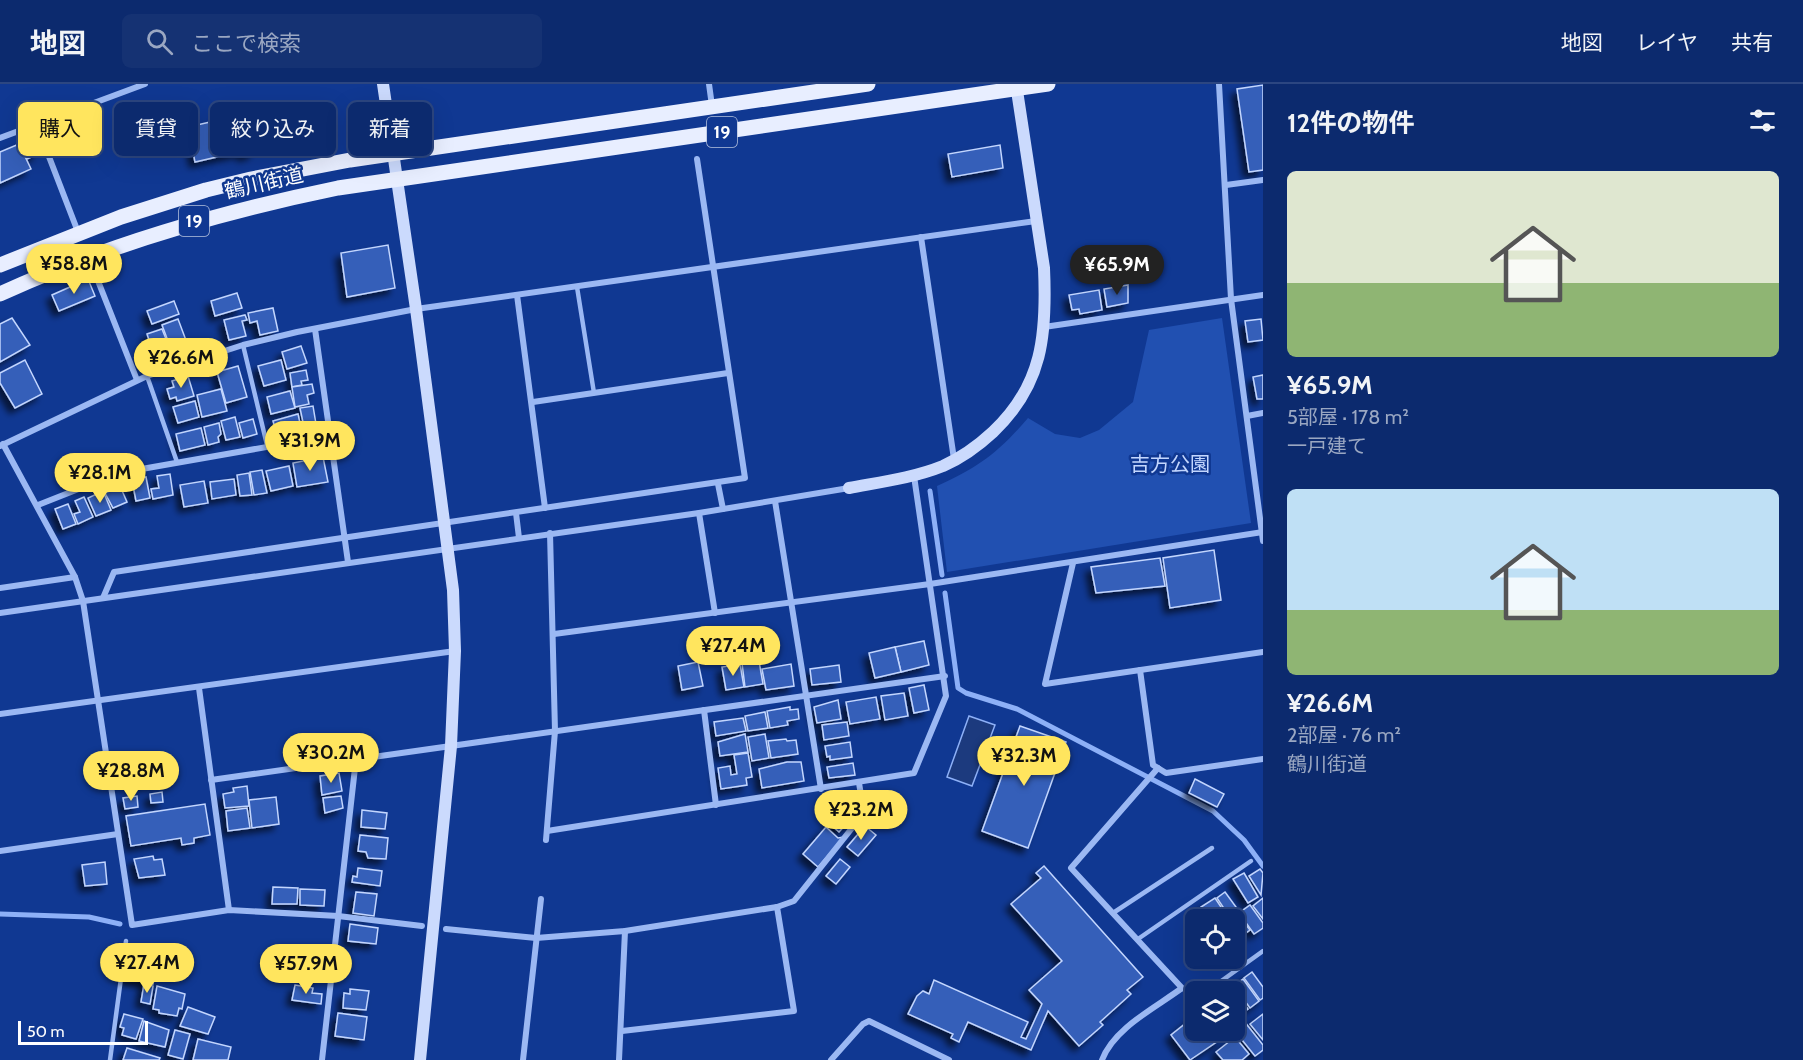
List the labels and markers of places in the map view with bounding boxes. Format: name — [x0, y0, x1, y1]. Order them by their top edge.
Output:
pin: ¥58.8M — [25, 244, 123, 295]
pin: ¥65.9M — [1068, 245, 1166, 296]
pin: ¥26.6M — [132, 338, 230, 389]
pin: ¥31.9M — [261, 421, 359, 472]
pin: ¥28.1M — [51, 453, 149, 504]
pin: ¥27.4M — [684, 626, 782, 677]
pin: ¥30.2M — [282, 733, 380, 784]
pin: ¥32.3M — [975, 736, 1073, 787]
pin: ¥28.8M — [82, 751, 180, 802]
pin: ¥23.2M — [812, 790, 910, 841]
pin: ¥27.4M — [98, 943, 196, 994]
pin: ¥57.9M — [257, 944, 355, 995]

